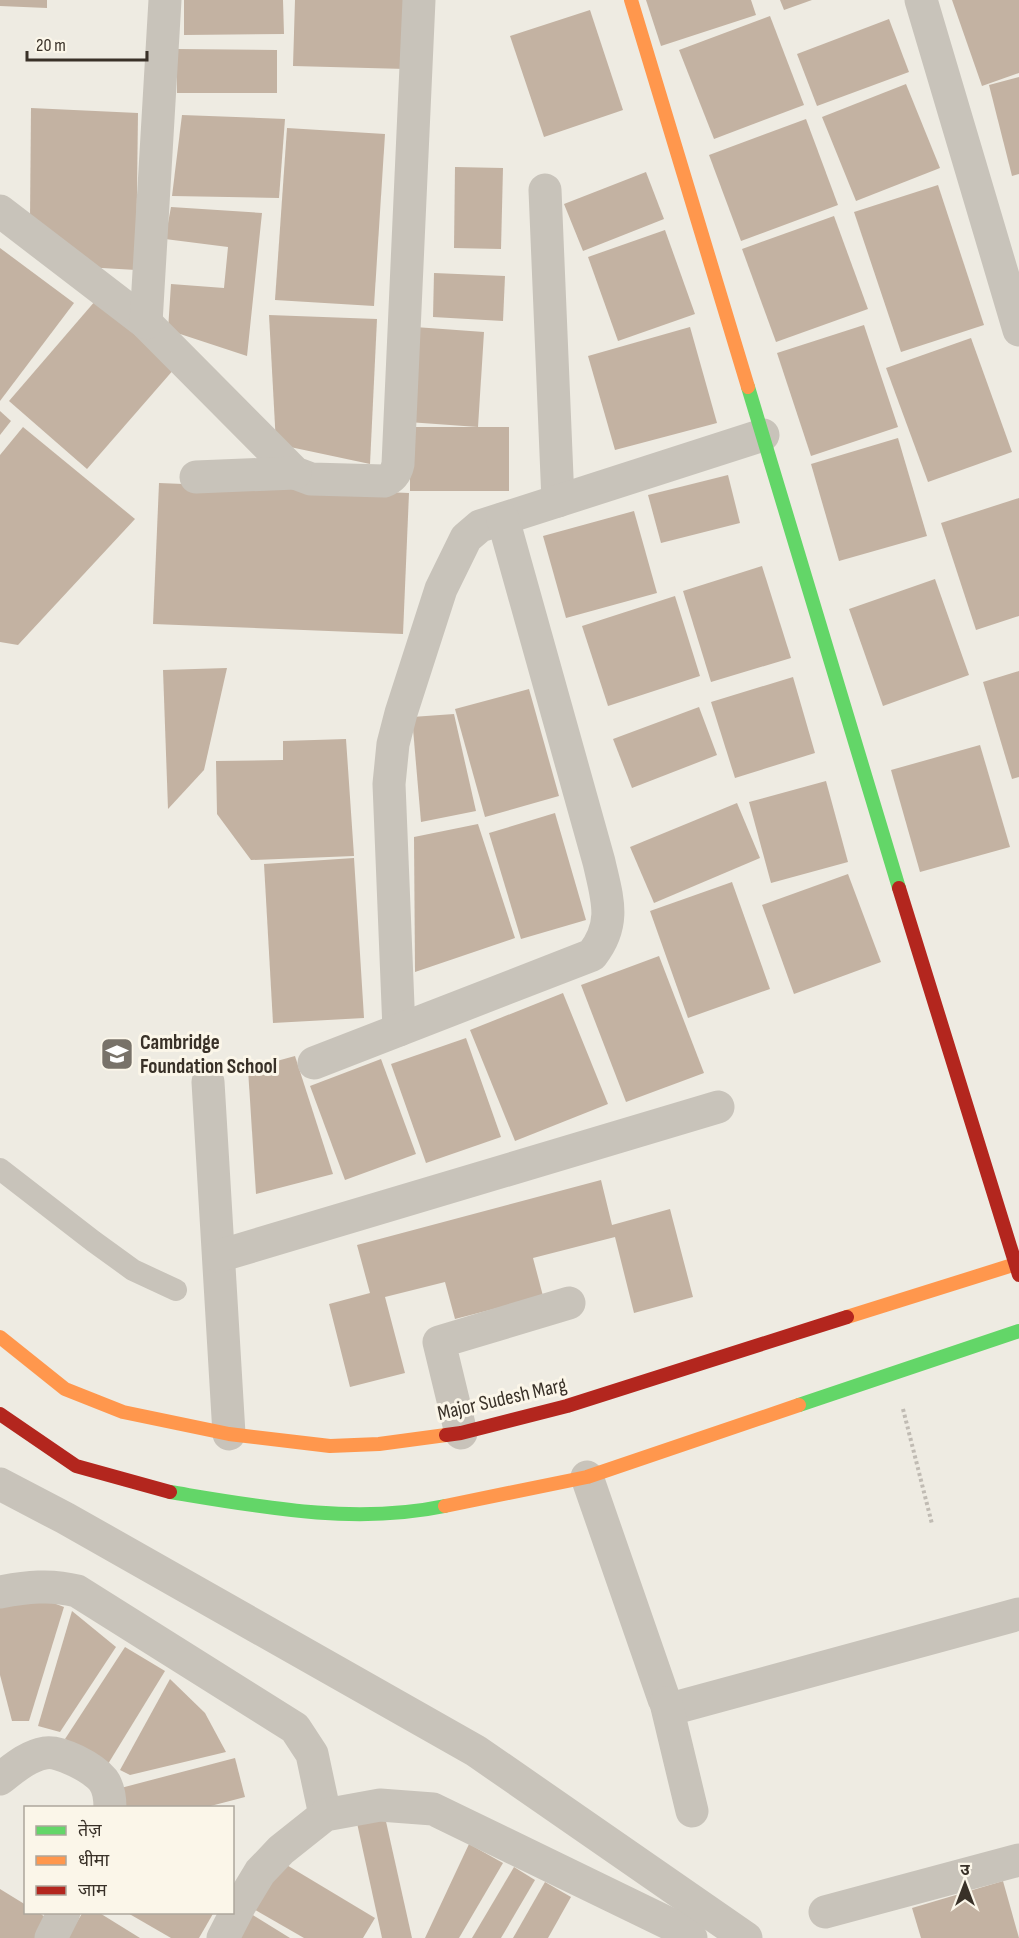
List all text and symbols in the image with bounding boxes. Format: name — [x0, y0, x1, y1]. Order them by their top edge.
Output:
scale bar — [27, 24, 147, 62]
text: 20 m — [36, 35, 66, 56]
place label: Cambridge Foundation School — [140, 1030, 277, 1079]
school or university icon: Cambridge Foundation School — [99, 1036, 135, 1072]
street label: Major Sudesh Marg — [435, 1372, 569, 1426]
legend — [24, 1806, 234, 1914]
text: तेज़ — [78, 1819, 102, 1841]
text: धीमा — [78, 1850, 109, 1871]
north arrow — [935, 1854, 995, 1914]
text: उ — [960, 1861, 970, 1880]
text: जाम — [78, 1880, 108, 1901]

